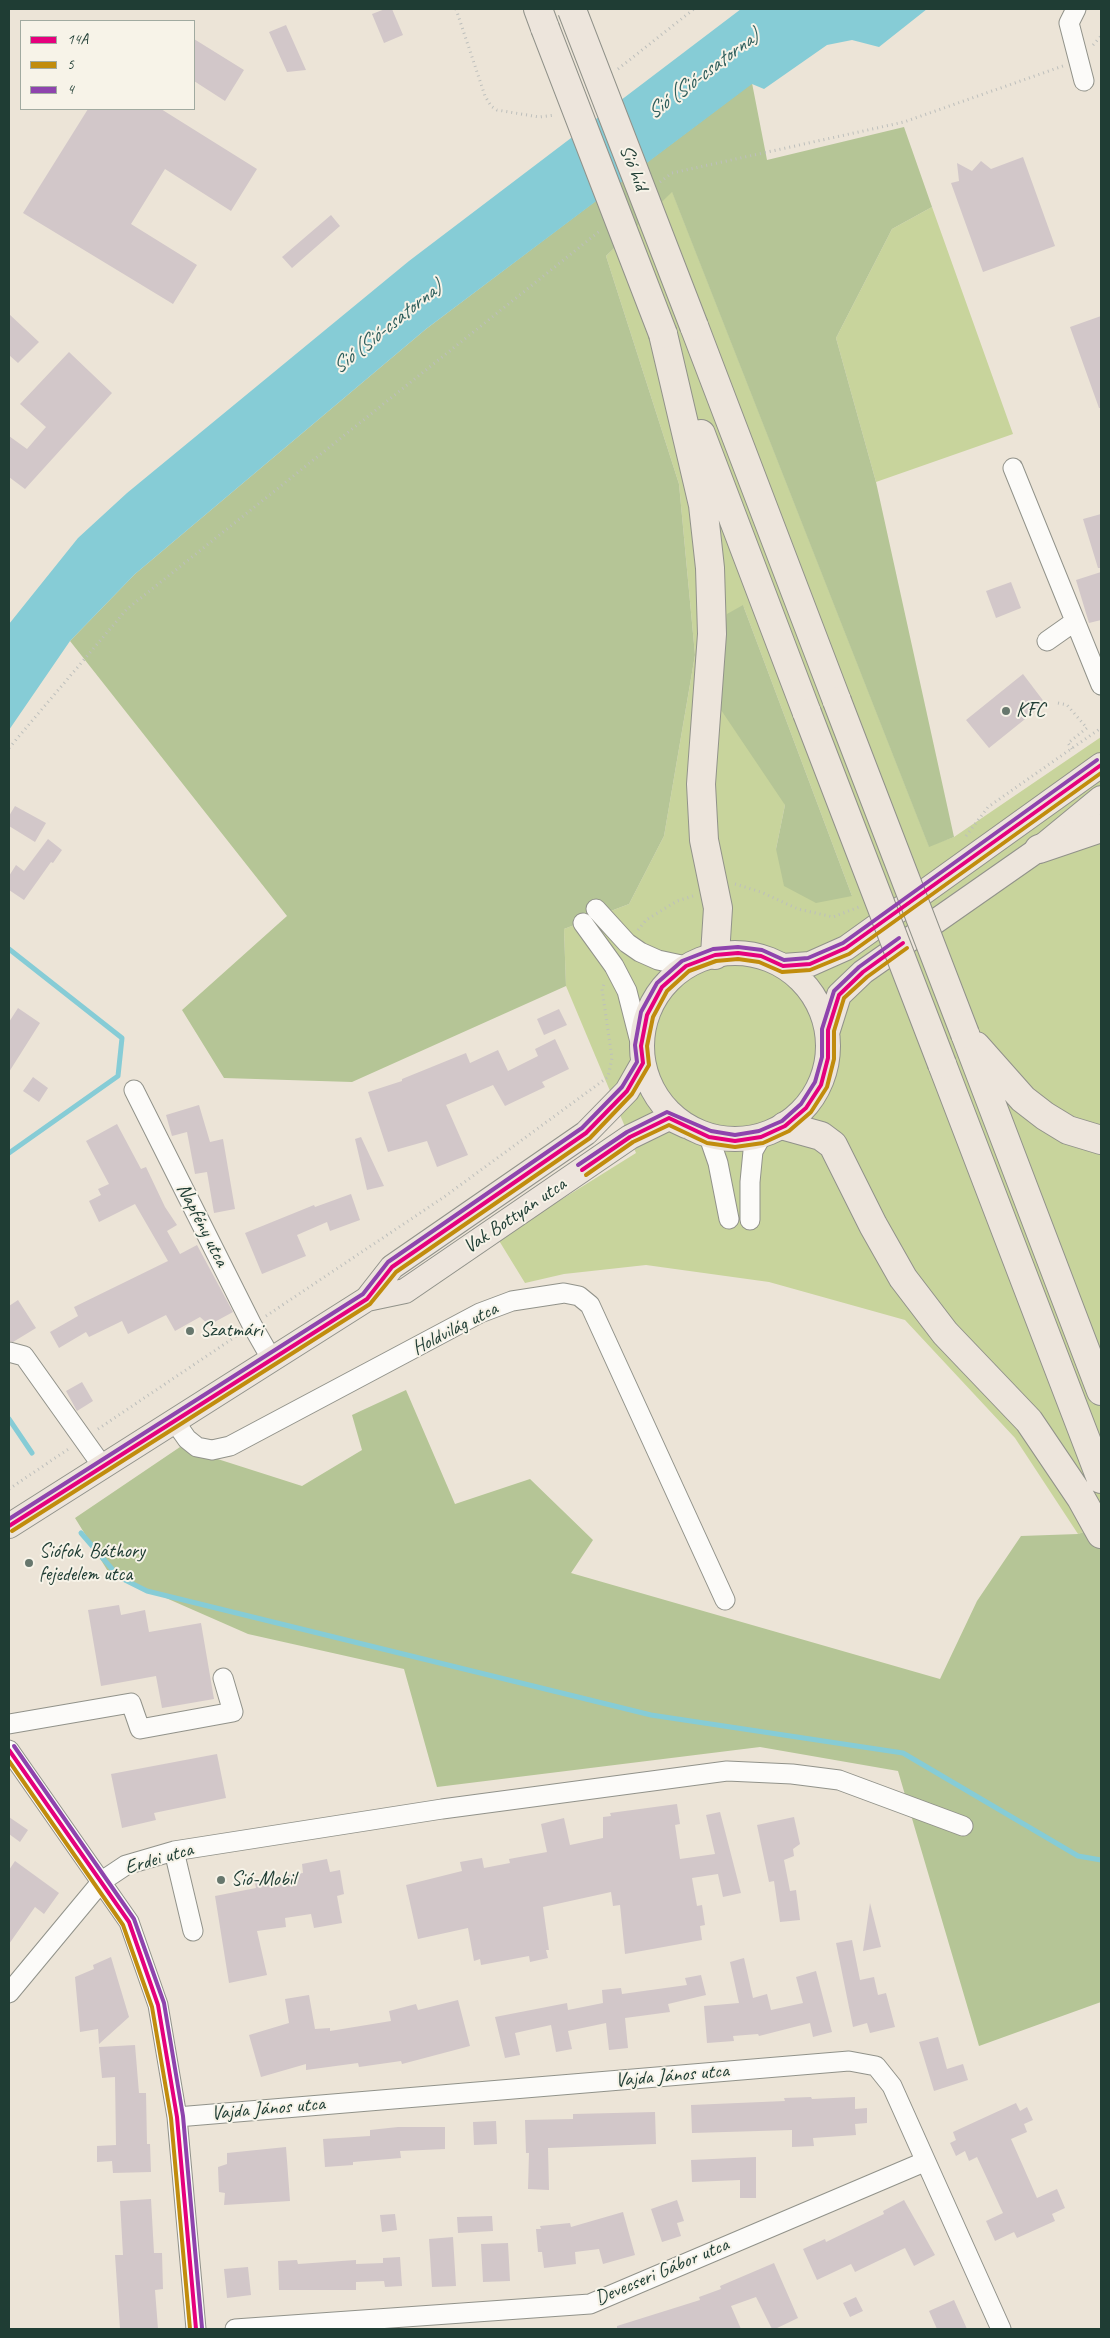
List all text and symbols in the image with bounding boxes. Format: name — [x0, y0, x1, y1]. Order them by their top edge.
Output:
legend — [20, 20, 195, 110]
water label: Sió (Sió-csatorna) — [642, 25, 764, 125]
text: 14A — [67, 30, 88, 49]
text: 5 — [67, 55, 74, 74]
text: 4 — [67, 80, 74, 99]
street label: Sió híd — [613, 142, 653, 194]
water label: Sió (Sió-csatorna) — [327, 276, 447, 380]
place label: KFC — [1016, 699, 1045, 723]
marker: KFC — [1000, 705, 1012, 717]
street label: Vak Bottyán utca — [459, 1173, 571, 1259]
street label: Napfény utca — [171, 1179, 233, 1271]
street label: Holdvilág utca — [408, 1297, 502, 1361]
place label: Szatmári — [200, 1319, 263, 1343]
marker: Szatmári — [184, 1325, 196, 1337]
place label: Siófok, Báthory fejedelem utca — [39, 1540, 145, 1587]
marker: Siófok, Báthory fejedelem utca — [23, 1557, 35, 1569]
street label: Erdei utca — [122, 1838, 196, 1880]
place label: Sió-Mobil — [231, 1868, 296, 1892]
marker: Sió-Mobil — [215, 1874, 227, 1886]
street label: Vajda János utca — [614, 2059, 730, 2093]
street label: Vajda János utca — [210, 2092, 326, 2126]
street label: Devecseri Gábor utca — [592, 2233, 732, 2311]

